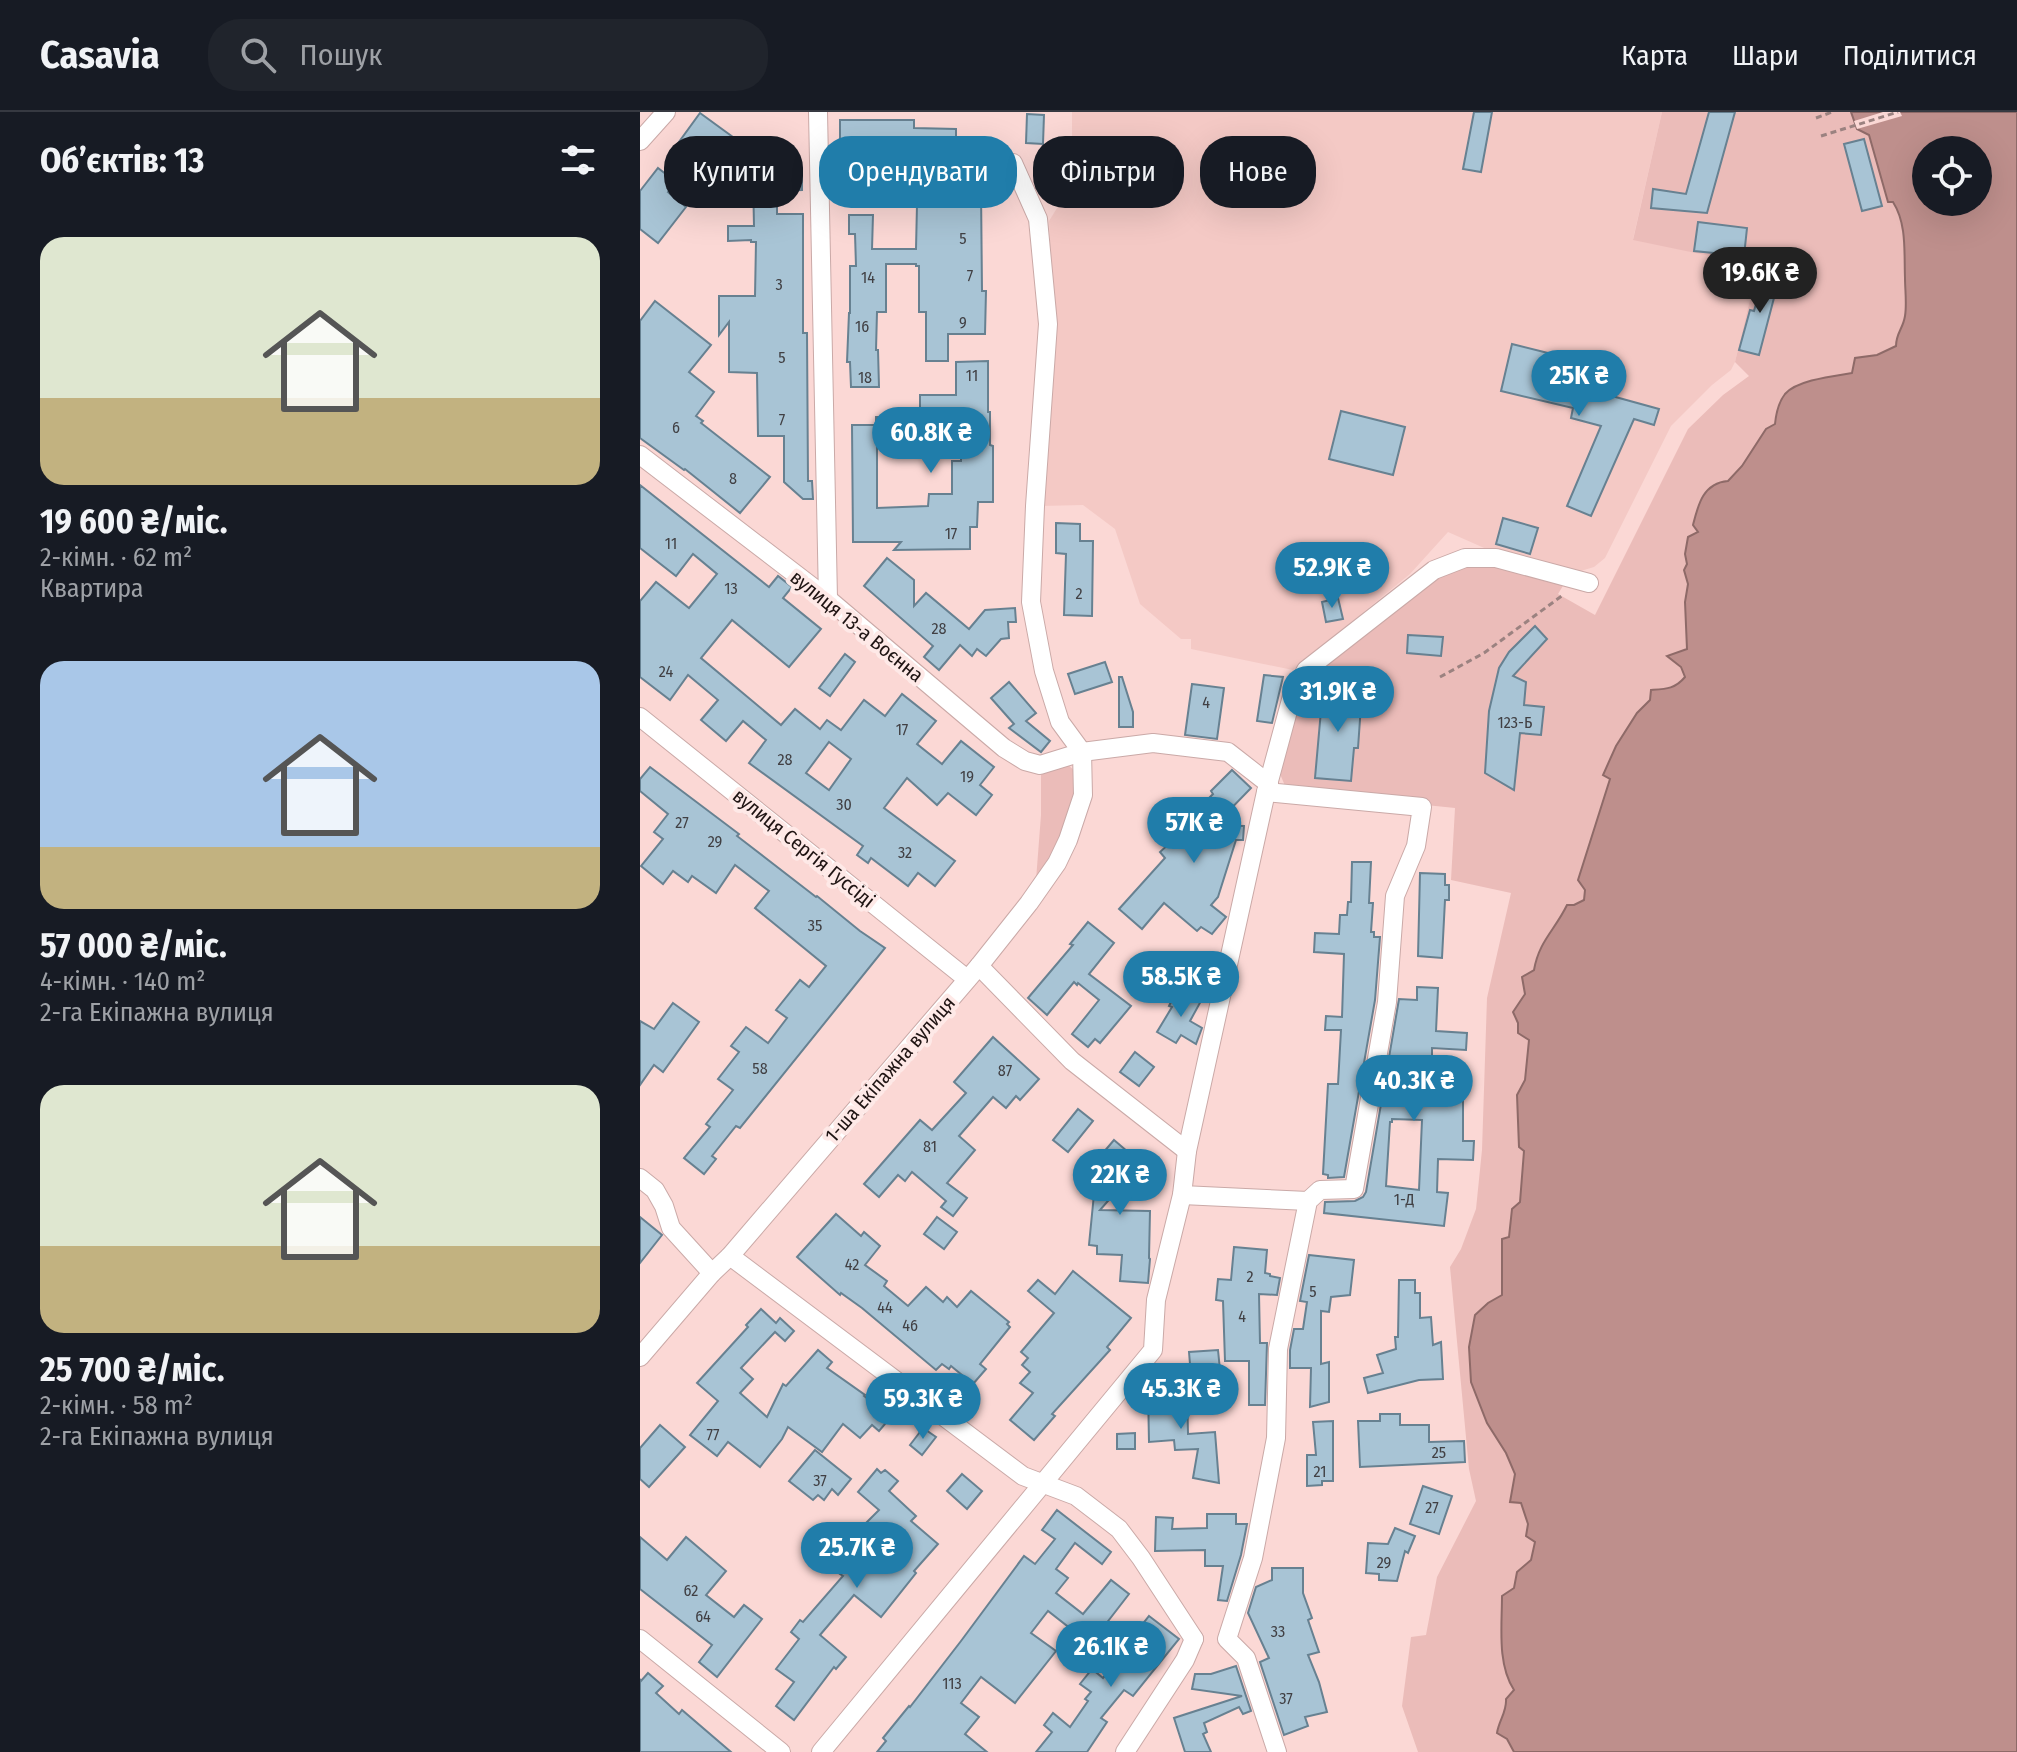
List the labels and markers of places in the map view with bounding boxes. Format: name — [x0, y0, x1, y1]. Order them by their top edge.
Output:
pin: 19.6K ₴ — [1686, 247, 1834, 315]
pin: 25K ₴ — [1523, 350, 1635, 418]
pin: 60.8K ₴ — [857, 407, 1005, 475]
pin: 52.9K ₴ — [1258, 542, 1406, 610]
pin: 31.9K ₴ — [1264, 666, 1412, 734]
pin: 57K ₴ — [1138, 797, 1250, 865]
pin: 58.5K ₴ — [1107, 951, 1255, 1019]
pin: 40.3K ₴ — [1340, 1055, 1488, 1123]
pin: 22K ₴ — [1064, 1149, 1176, 1217]
pin: 45.3K ₴ — [1107, 1363, 1255, 1431]
pin: 59.3K ₴ — [849, 1373, 997, 1441]
pin: 25.7K ₴ — [783, 1522, 931, 1590]
pin: 26.1K ₴ — [1037, 1621, 1185, 1689]

